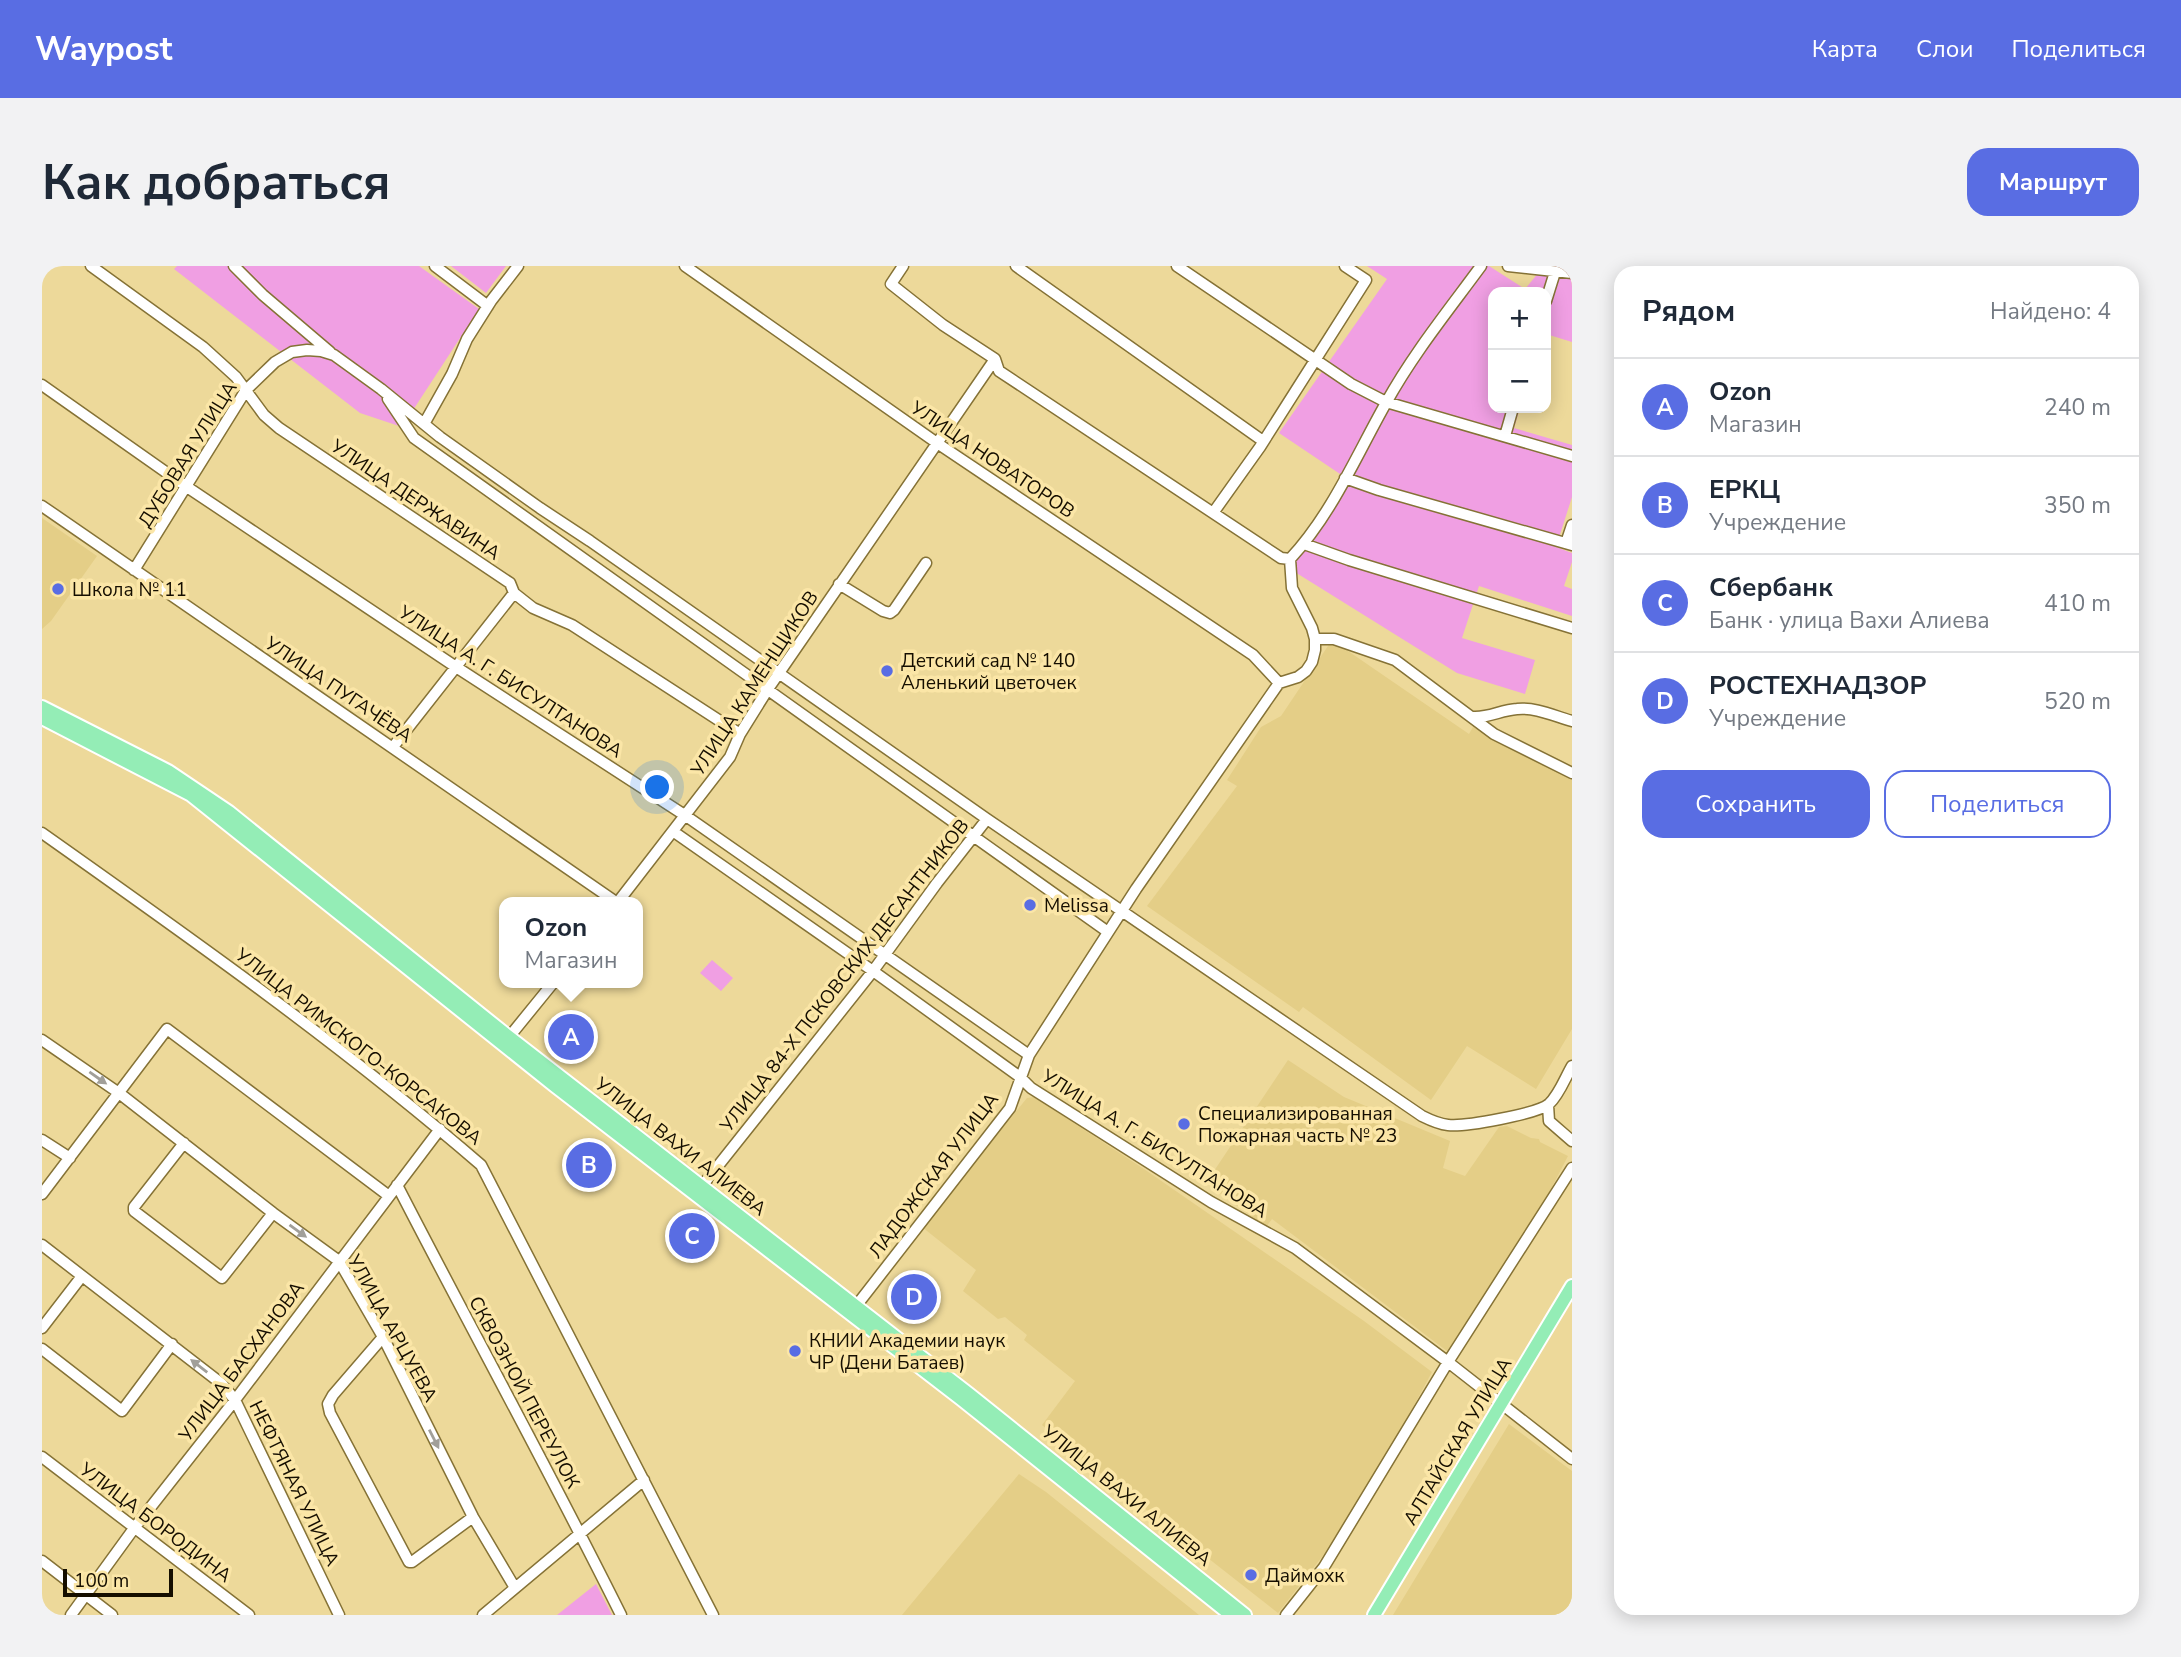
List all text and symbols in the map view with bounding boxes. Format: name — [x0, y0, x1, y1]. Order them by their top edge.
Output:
text: Waypost — [35, 27, 172, 72]
text: Карта — [1812, 33, 1878, 65]
text: Слои — [1916, 33, 1973, 65]
text: Поделиться — [2011, 33, 2146, 65]
button: Маршрут — [1967, 148, 2139, 216]
text: Как добраться — [42, 149, 390, 216]
map controls — [1488, 287, 1551, 413]
button: + — [1488, 287, 1551, 350]
text: Рядом — [1642, 291, 1735, 332]
text: Найдено: 4 — [1990, 296, 2111, 327]
button: − — [1488, 350, 1551, 413]
text: Ozon — [1709, 374, 1772, 409]
street label: ДУБОВАЯ УЛИЦА — [132, 377, 243, 532]
text: A — [1656, 392, 1674, 423]
text: 240 m — [2044, 392, 2111, 423]
street label: УЛИЦА НОВАТОРОВ — [905, 395, 1080, 524]
text: Магазин — [1709, 409, 1802, 440]
street label: УЛИЦА ДЕРЖАВИНА — [325, 433, 505, 566]
text: ЕРКЦ — [1709, 472, 1780, 507]
text: B — [1657, 490, 1673, 521]
text: 350 m — [2044, 490, 2111, 521]
text: Учреждение — [1709, 507, 1846, 538]
text: Сбербанк — [1709, 570, 1833, 605]
place label: Школа № 11 — [72, 577, 187, 603]
marker: Школа № 11 — [50, 581, 66, 597]
street label: УЛИЦА КАМЕНЩИКОВ — [685, 586, 825, 782]
text: C — [1657, 588, 1673, 619]
text: 410 m — [2044, 588, 2111, 619]
street label: УЛИЦА А. Г. БИСУЛТАНОВА — [393, 599, 628, 764]
text: Банк · улица Вахи Алиева — [1709, 605, 1990, 636]
street label: УЛИЦА ПУГАЧЁВА — [259, 630, 417, 749]
place label: Детский сад № 140 Аленький цветочек — [901, 648, 1076, 696]
marker: Детский сад № 140 Аленький цветочек — [879, 663, 895, 679]
text: РОСТЕХНАДЗОР — [1709, 668, 1927, 703]
text: D — [1656, 686, 1674, 717]
text: 520 m — [2044, 686, 2111, 717]
text: Учреждение — [1709, 703, 1846, 734]
your location — [640, 770, 674, 804]
button: Сохранить — [1642, 770, 1870, 838]
button: Поделиться — [1884, 770, 2111, 838]
street label: УЛИЦА 84-Х ПСКОВСКИХ ДЕСАНТНИКОВ — [714, 814, 975, 1138]
place label: Melissa — [1044, 893, 1109, 919]
popup — [499, 897, 643, 988]
marker: Melissa — [1022, 897, 1038, 913]
text: Ozon — [525, 910, 587, 945]
street label: УЛИЦА РИМСКОГО-КОРСАКОВА — [229, 942, 487, 1151]
text: Магазин — [525, 945, 617, 976]
pin: A — [548, 1011, 594, 1063]
street label: УЛИЦА А. Г. БИСУЛТАНОВА — [1036, 1063, 1273, 1224]
one-way arrow — [89, 1071, 107, 1085]
street label: УЛИЦА ВАХИ АЛИЕВА — [588, 1071, 772, 1222]
street label: ЛАДОЖСКАЯ УЛИЦА — [863, 1087, 1005, 1264]
place label: Специализированная Пожарная часть № 23 — [1198, 1101, 1397, 1149]
marker: Специализированная Пожарная часть № 23 — [1176, 1116, 1192, 1132]
pin: B — [566, 1139, 612, 1191]
pin: C — [669, 1210, 715, 1262]
one-way arrow — [289, 1224, 307, 1238]
street label: УЛИЦА АРЦУЕВА — [340, 1249, 444, 1407]
pin: D — [891, 1271, 937, 1323]
street label: УЛИЦА БАСХАНОВА — [172, 1276, 311, 1448]
street label: СКВОЗНОЙ ПЕРЕУЛОК — [462, 1292, 586, 1493]
place label: КНИИ Академии наук ЧР (Дени Батаев) — [809, 1328, 1005, 1376]
marker: КНИИ Академии наук ЧР (Дени Батаев) — [787, 1343, 803, 1359]
street label: АЛТАЙСКАЯ УЛИЦА — [1398, 1353, 1518, 1530]
one-way arrow — [191, 1358, 209, 1373]
street label: НЕФТЯНАЯ УЛИЦА — [243, 1396, 346, 1571]
street label: УЛИЦА ВАХИ АЛИЕВА — [1035, 1419, 1217, 1572]
one-way arrow — [428, 1429, 439, 1449]
street label: УЛИЦА БОРОДИНА — [73, 1456, 237, 1589]
place label: Даймохк — [1265, 1563, 1344, 1589]
scale bar — [63, 1566, 173, 1598]
marker: Даймохк — [1243, 1567, 1259, 1583]
text: 100 m — [74, 1568, 129, 1594]

